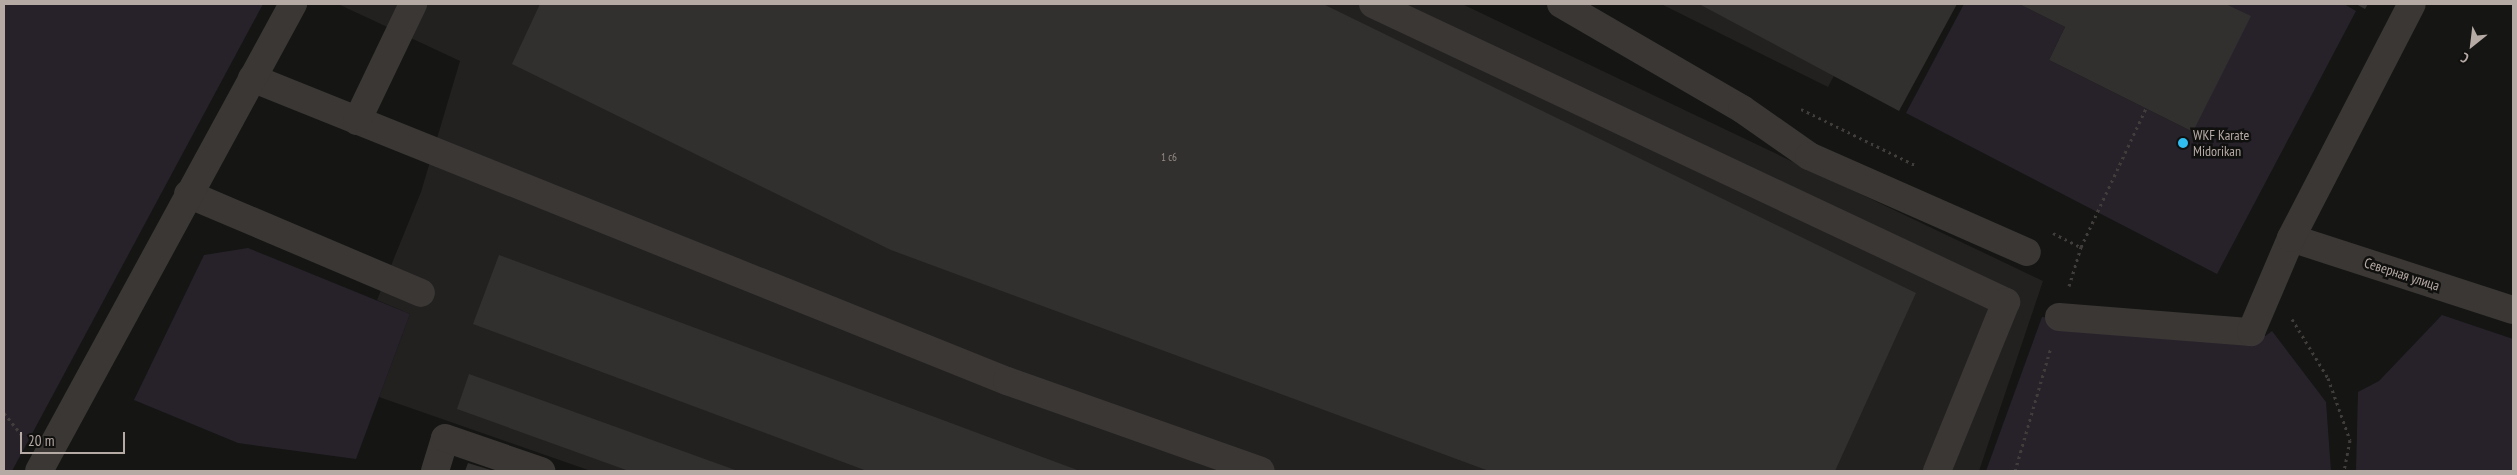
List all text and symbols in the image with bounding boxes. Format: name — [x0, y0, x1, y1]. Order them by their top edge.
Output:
north arrow — [2447, 20, 2497, 70]
text: С — [2458, 49, 2472, 68]
place label: WKF Karate Midorikan — [2193, 127, 2249, 160]
marker: WKF Karate Midorikan — [2177, 137, 2189, 149]
house number: 1 с6 — [1161, 150, 1177, 164]
street label: Северная улица — [2362, 254, 2442, 294]
scale bar — [22, 422, 128, 454]
text: 20 m — [28, 431, 54, 450]

